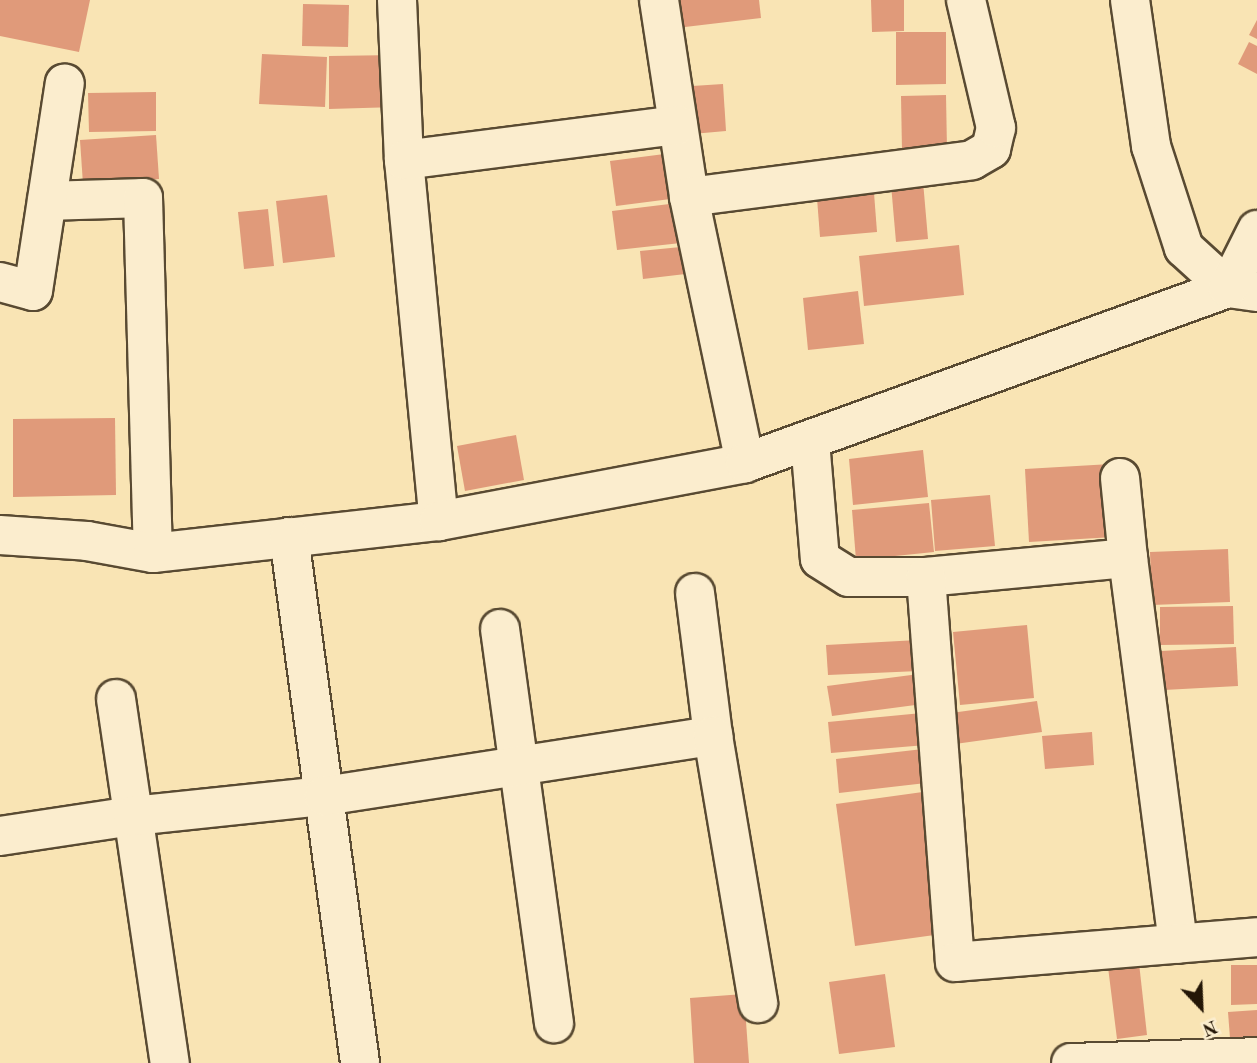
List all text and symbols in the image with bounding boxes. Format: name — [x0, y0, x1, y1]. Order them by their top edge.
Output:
north arrow — [1166, 972, 1236, 1042]
text: N — [1199, 1015, 1220, 1038]

